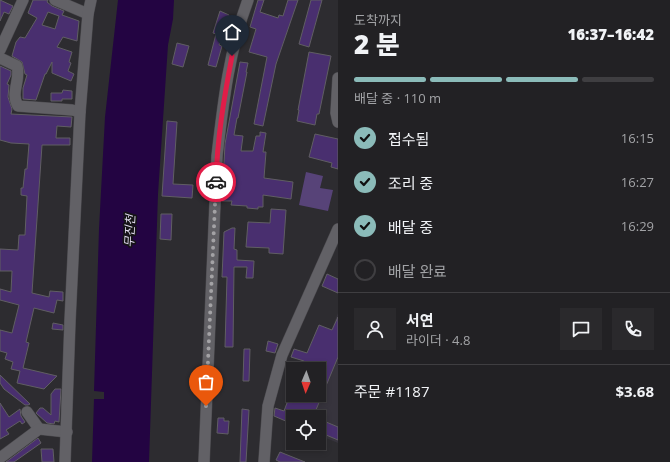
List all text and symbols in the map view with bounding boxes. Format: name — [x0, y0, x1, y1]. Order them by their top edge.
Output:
text: 도착까지 — [354, 11, 402, 29]
pin — [215, 15, 249, 56]
icon: home — [221, 21, 243, 43]
text: 16:37–16:42 — [568, 24, 654, 44]
text: 2 분 — [354, 26, 400, 62]
text: 배달 중 · 110 m — [354, 89, 441, 107]
icon: check — [354, 127, 376, 149]
text: 접수됨 — [388, 129, 429, 149]
text: 16:15 — [621, 129, 654, 147]
courier — [196, 162, 236, 202]
icon: car — [205, 171, 227, 193]
icon: check — [354, 171, 376, 193]
text: 조리 중 — [388, 173, 433, 193]
text: 16:27 — [621, 173, 654, 191]
water label: 무진천 — [120, 212, 139, 248]
icon: check — [354, 215, 376, 237]
text: 배달 중 — [388, 217, 433, 237]
text: 16:29 — [621, 217, 654, 235]
text: 배달 완료 — [388, 261, 447, 281]
button: person — [354, 308, 396, 350]
button: chat — [560, 308, 602, 350]
button: phone — [612, 308, 654, 350]
text: 서연 — [406, 310, 434, 330]
text: 라이더 · 4.8 — [406, 331, 470, 349]
north arrow — [286, 362, 326, 402]
map controls — [286, 362, 326, 450]
pin — [189, 365, 223, 406]
icon: bag — [195, 371, 217, 393]
text: 주문 #1187 — [354, 381, 430, 401]
text: $3.68 — [615, 381, 654, 401]
button: locate — [286, 410, 326, 450]

